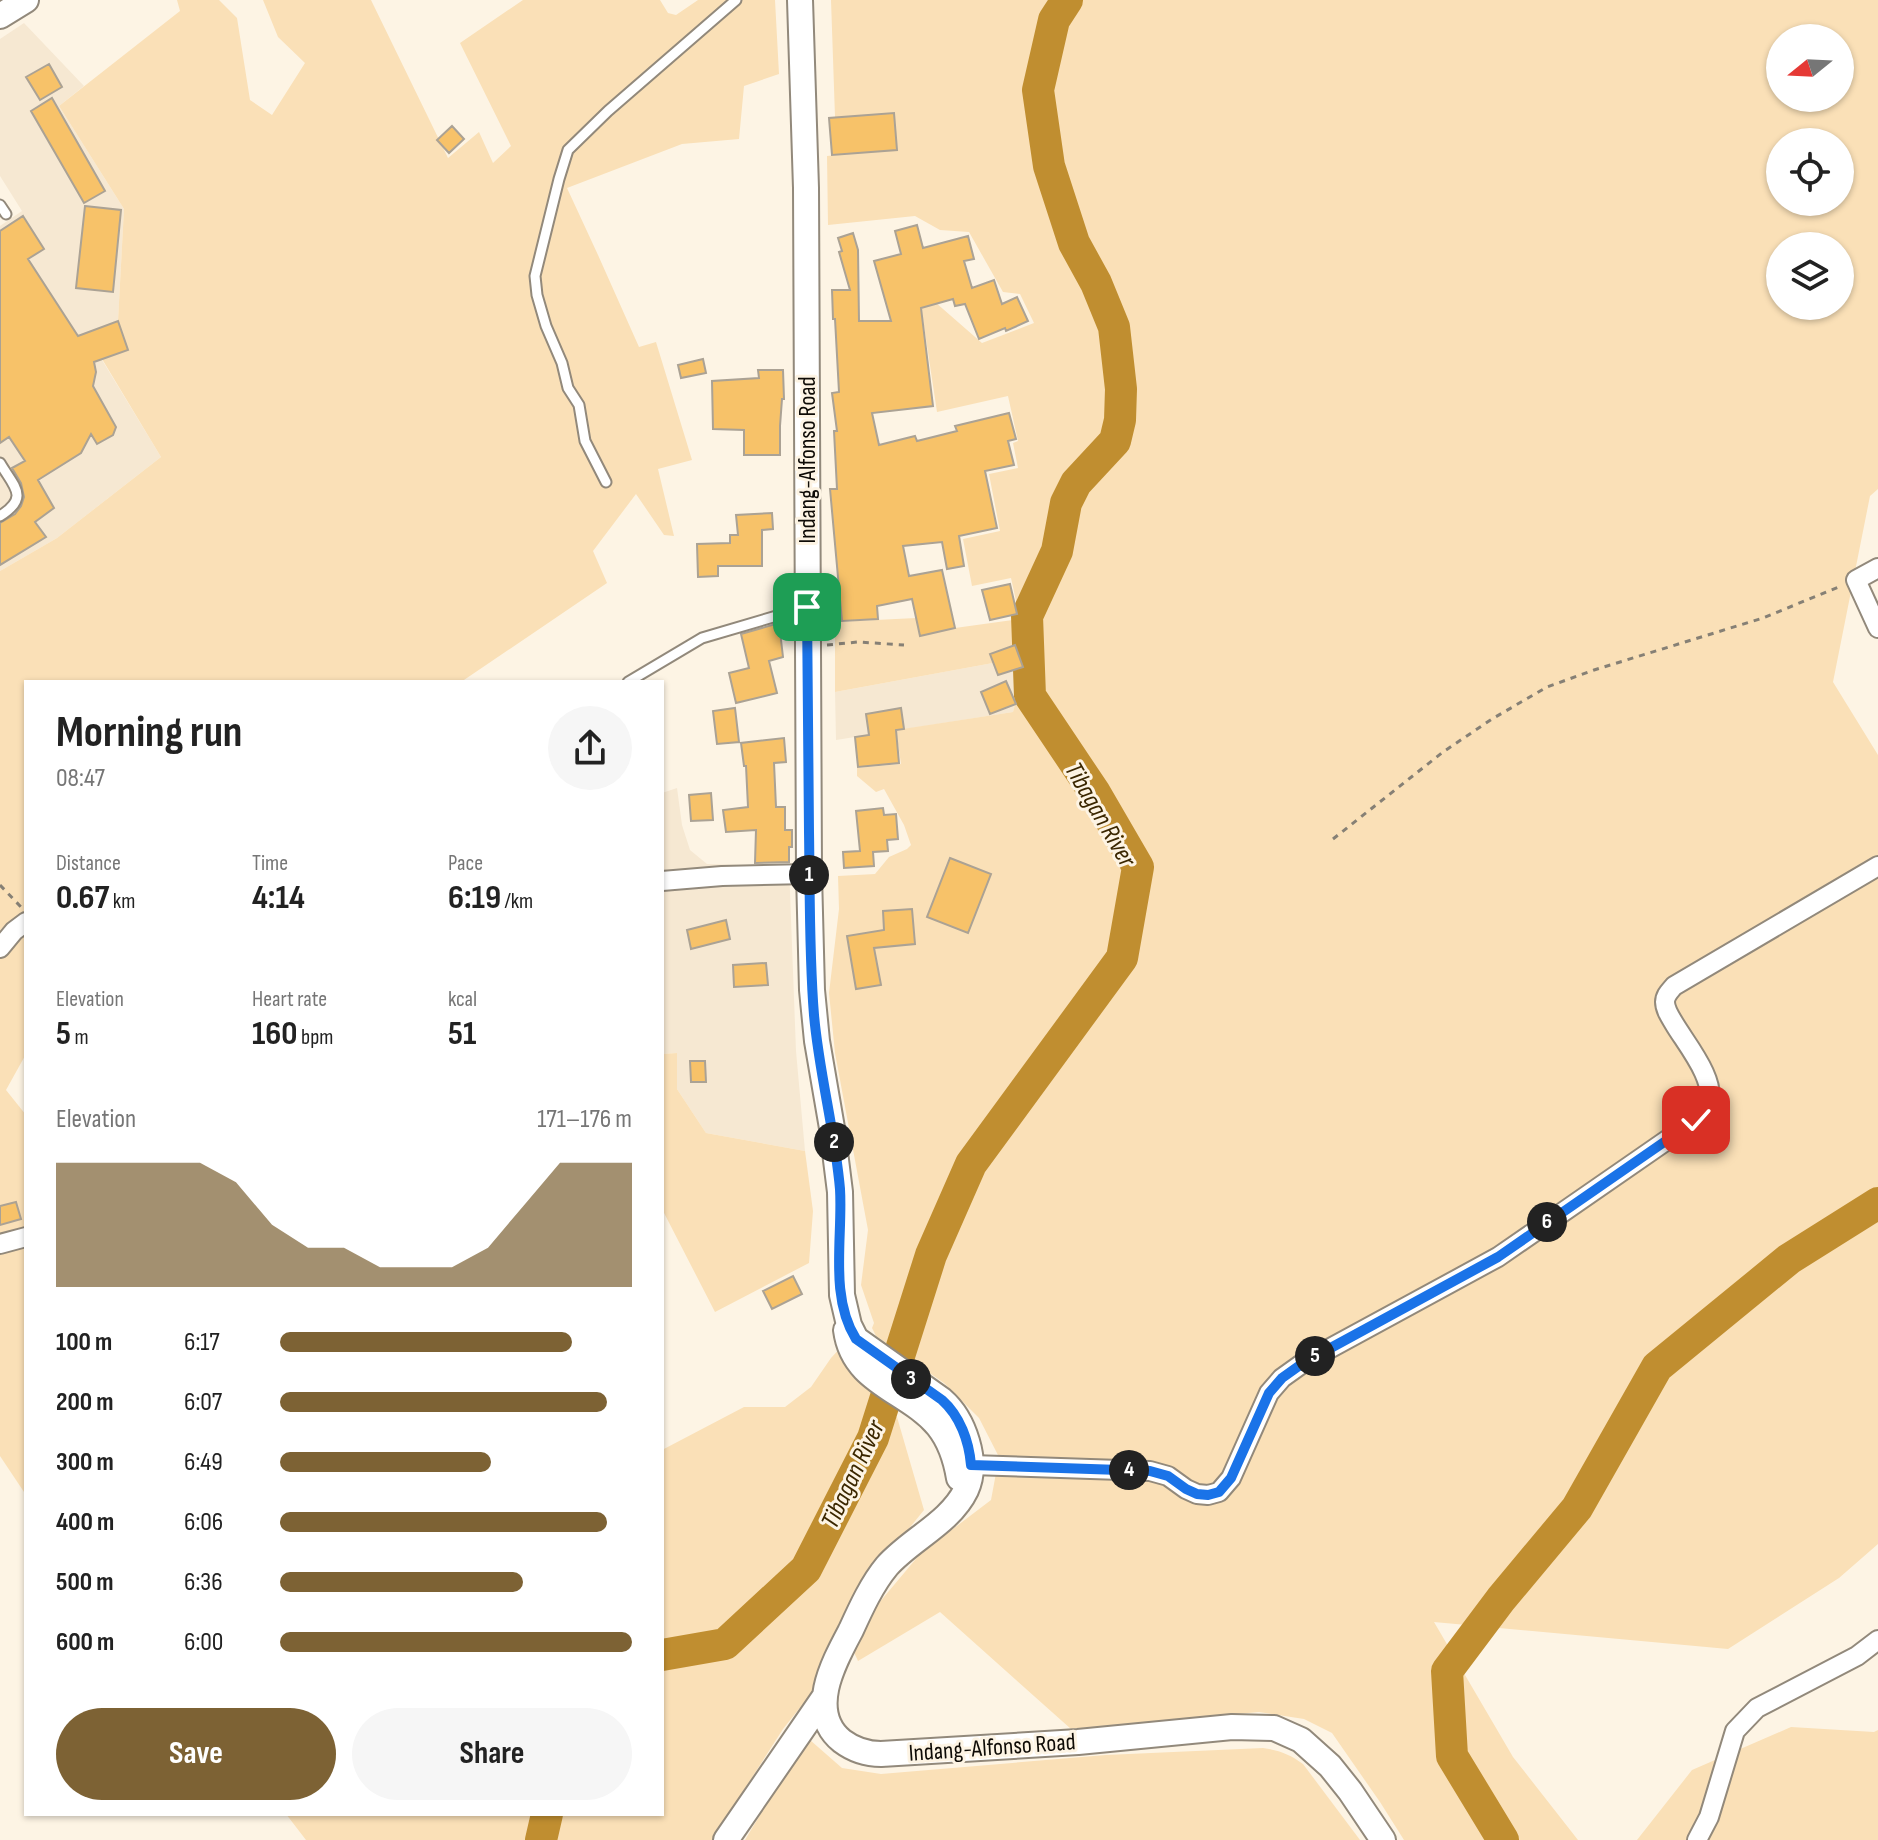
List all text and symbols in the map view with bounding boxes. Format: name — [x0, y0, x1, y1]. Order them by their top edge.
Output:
north arrow — [1766, 24, 1854, 112]
map controls — [1766, 24, 1854, 320]
button: locate — [1766, 128, 1854, 216]
button: layers — [1766, 232, 1854, 320]
street label: Indang-Alfonso Road — [793, 376, 822, 544]
pin — [773, 573, 841, 641]
icon: arrive — [785, 585, 829, 629]
text: Morning run — [56, 706, 242, 759]
button: share — [548, 706, 632, 790]
water label: Tibagan River — [1057, 757, 1143, 874]
text: 08:47 — [56, 763, 105, 794]
text: Distance — [56, 850, 121, 877]
text: Time — [252, 850, 288, 877]
text: Pace — [448, 850, 483, 877]
pin: 1 — [789, 855, 829, 895]
text: 1 — [805, 861, 813, 888]
text: 0.67 — [56, 877, 109, 918]
text: 4:14 — [252, 877, 305, 918]
text: 6:19 — [448, 877, 501, 918]
text: km — [109, 888, 135, 915]
text: /km — [501, 888, 533, 915]
text: Elevation — [56, 986, 124, 1013]
text: Heart rate — [252, 986, 327, 1013]
text: kcal — [448, 986, 477, 1013]
text: 5 — [56, 1013, 71, 1054]
text: 160 — [252, 1013, 298, 1054]
text: 51 — [448, 1013, 476, 1054]
text: m — [71, 1024, 89, 1051]
text: bpm — [298, 1024, 333, 1051]
pin — [1662, 1086, 1730, 1154]
icon: check — [1674, 1098, 1718, 1142]
text: Elevation — [56, 1104, 136, 1135]
text: 171–176 m — [537, 1104, 632, 1135]
pin: 2 — [814, 1122, 854, 1162]
text: 2 — [829, 1128, 839, 1155]
pin: 6 — [1527, 1202, 1567, 1242]
text: 6 — [1542, 1208, 1552, 1235]
text: 100 m — [56, 1327, 112, 1358]
text: 6:17 — [184, 1327, 220, 1358]
pin: 5 — [1295, 1336, 1335, 1376]
text: 5 — [1310, 1342, 1320, 1369]
pin: 3 — [891, 1359, 931, 1399]
text: 3 — [906, 1365, 916, 1392]
text: 200 m — [56, 1387, 113, 1418]
text: 6:07 — [184, 1387, 222, 1418]
water label: Tibagan River — [815, 1414, 893, 1534]
text: 300 m — [56, 1447, 114, 1478]
text: 6:49 — [184, 1447, 223, 1478]
pin: 4 — [1109, 1450, 1149, 1490]
text: 4 — [1124, 1456, 1134, 1483]
text: 400 m — [56, 1507, 114, 1538]
text: 6:06 — [184, 1507, 223, 1538]
text: 500 m — [56, 1567, 113, 1598]
text: 6:36 — [184, 1567, 223, 1598]
text: 600 m — [56, 1627, 114, 1658]
text: 6:00 — [184, 1627, 223, 1658]
button: Save — [56, 1708, 336, 1800]
button: Share — [352, 1708, 632, 1800]
street label: Indang-Alfonso Road — [908, 1727, 1076, 1768]

